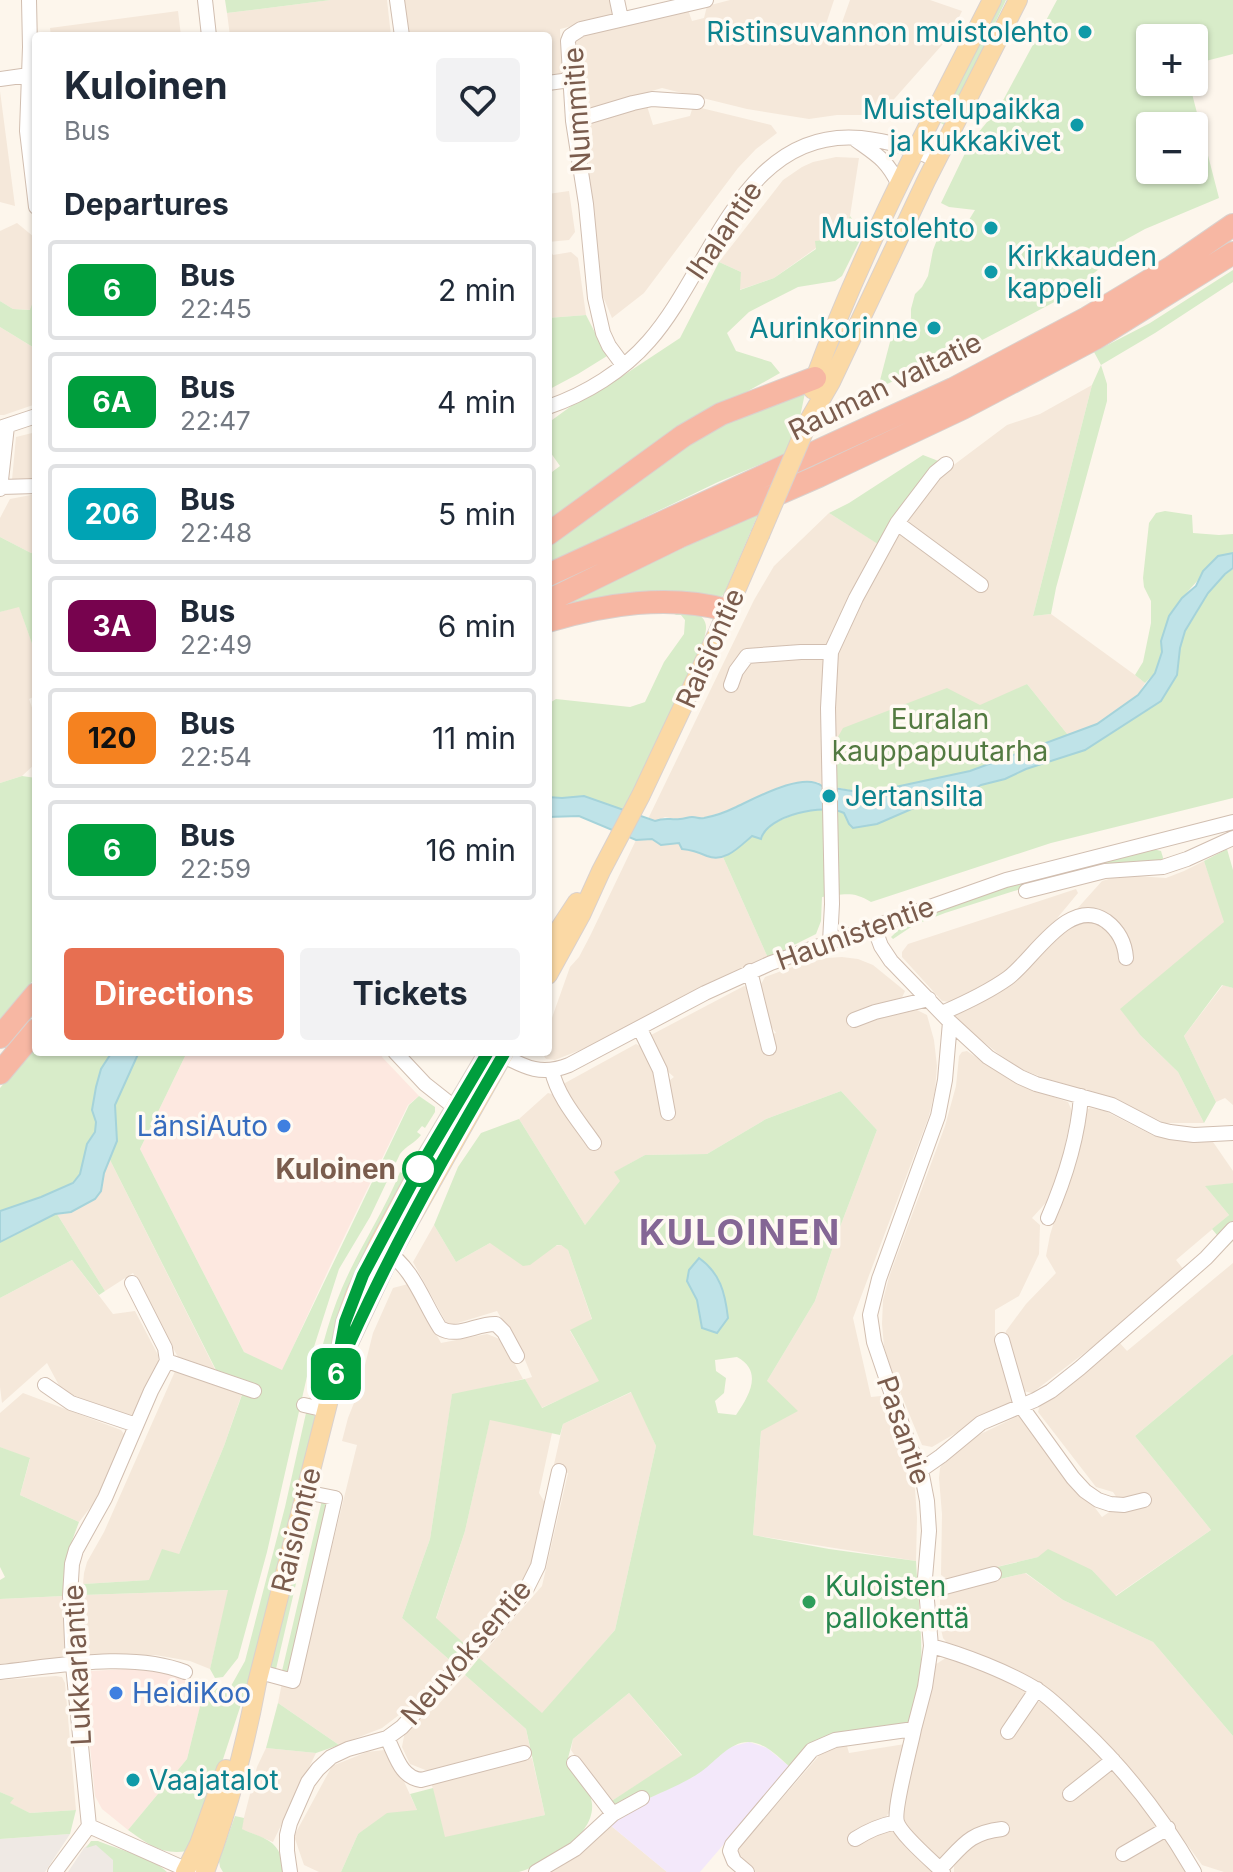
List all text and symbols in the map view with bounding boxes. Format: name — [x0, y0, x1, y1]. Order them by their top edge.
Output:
place label: Ristinsuvannon muistolehto — [706, 15, 1069, 49]
marker: Ristinsuvannon muistolehto — [1076, 23, 1094, 41]
map controls — [1136, 24, 1208, 184]
button: + — [1136, 24, 1208, 96]
street label: Nummitie — [556, 46, 598, 174]
button: heart — [436, 58, 520, 142]
text: Kuloinen — [64, 62, 228, 108]
place label: Muistelupaikka ja kukkakivet — [863, 92, 1061, 158]
button: − — [1136, 112, 1208, 184]
text: Bus — [64, 115, 110, 146]
marker: Muistelupaikka ja kukkakivet — [1068, 116, 1086, 134]
street label: Ihalantie — [679, 174, 769, 286]
text: Departures — [64, 186, 229, 222]
place label: Muistolehto — [821, 211, 975, 245]
marker: Muistolehto — [982, 219, 1000, 237]
place label: Kirkkauden kappeli — [1007, 239, 1157, 305]
text: Bus — [180, 257, 235, 293]
marker: Kirkkauden kappeli — [982, 263, 1000, 281]
text: 2 min — [438, 272, 516, 308]
text: 6 — [103, 273, 121, 307]
text: 22:45 — [180, 293, 252, 324]
place label: Aurinkorinne — [749, 311, 918, 345]
marker: Aurinkorinne — [925, 319, 943, 337]
street label: Rauman valtatie — [783, 325, 987, 447]
text: Bus — [180, 369, 235, 405]
text: 4 min — [437, 384, 516, 420]
text: 6A — [92, 385, 132, 419]
text: 22:47 — [180, 405, 251, 436]
text: Bus — [180, 481, 235, 517]
text: 5 min — [438, 496, 516, 532]
text: 206 — [85, 497, 139, 531]
text: 22:48 — [180, 517, 252, 548]
street label: Raisiontie — [669, 583, 751, 713]
text: Bus — [180, 593, 235, 629]
text: 6 min — [438, 608, 516, 644]
text: 3A — [93, 609, 131, 643]
text: 22:49 — [180, 629, 252, 660]
park label: Euralan kauppapuutarha — [832, 702, 1048, 768]
text: Bus — [180, 705, 235, 741]
text: 11 min — [432, 720, 516, 756]
text: 120 — [88, 721, 136, 755]
text: 22:54 — [180, 741, 252, 772]
place label: Jertansilta — [845, 779, 984, 813]
marker: Jertansilta — [820, 787, 838, 805]
text: Bus — [180, 817, 235, 853]
text: 16 min — [425, 832, 516, 868]
text: 6 — [103, 833, 121, 867]
text: 22:59 — [180, 853, 251, 884]
street label: Haunistentie — [772, 889, 938, 977]
button: Directions — [64, 948, 284, 1040]
button: Tickets — [300, 948, 520, 1040]
place label: LänsiAuto — [137, 1109, 268, 1143]
marker: LänsiAuto — [275, 1117, 293, 1135]
place label: Kuloinen — [275, 1152, 396, 1186]
marker: Kuloinen — [403, 1152, 437, 1186]
district label: KULOINEN — [639, 1210, 841, 1254]
line badge: 6 — [310, 1348, 362, 1400]
text: 6 — [327, 1357, 345, 1391]
street label: Pasantie — [870, 1371, 938, 1489]
street label: Raisiontie — [264, 1464, 328, 1596]
place label: Kuloisten pallokenttä — [825, 1569, 970, 1635]
street label: Neuvoksentie — [394, 1572, 538, 1732]
street label: Lukkarlantie — [56, 1584, 98, 1746]
marker: Kuloisten pallokenttä — [800, 1593, 818, 1611]
place label: HeidiKoo — [132, 1676, 251, 1710]
marker: HeidiKoo — [107, 1684, 125, 1702]
place label: Vaajatalot — [149, 1763, 279, 1797]
marker: Vaajatalot — [124, 1771, 142, 1789]

